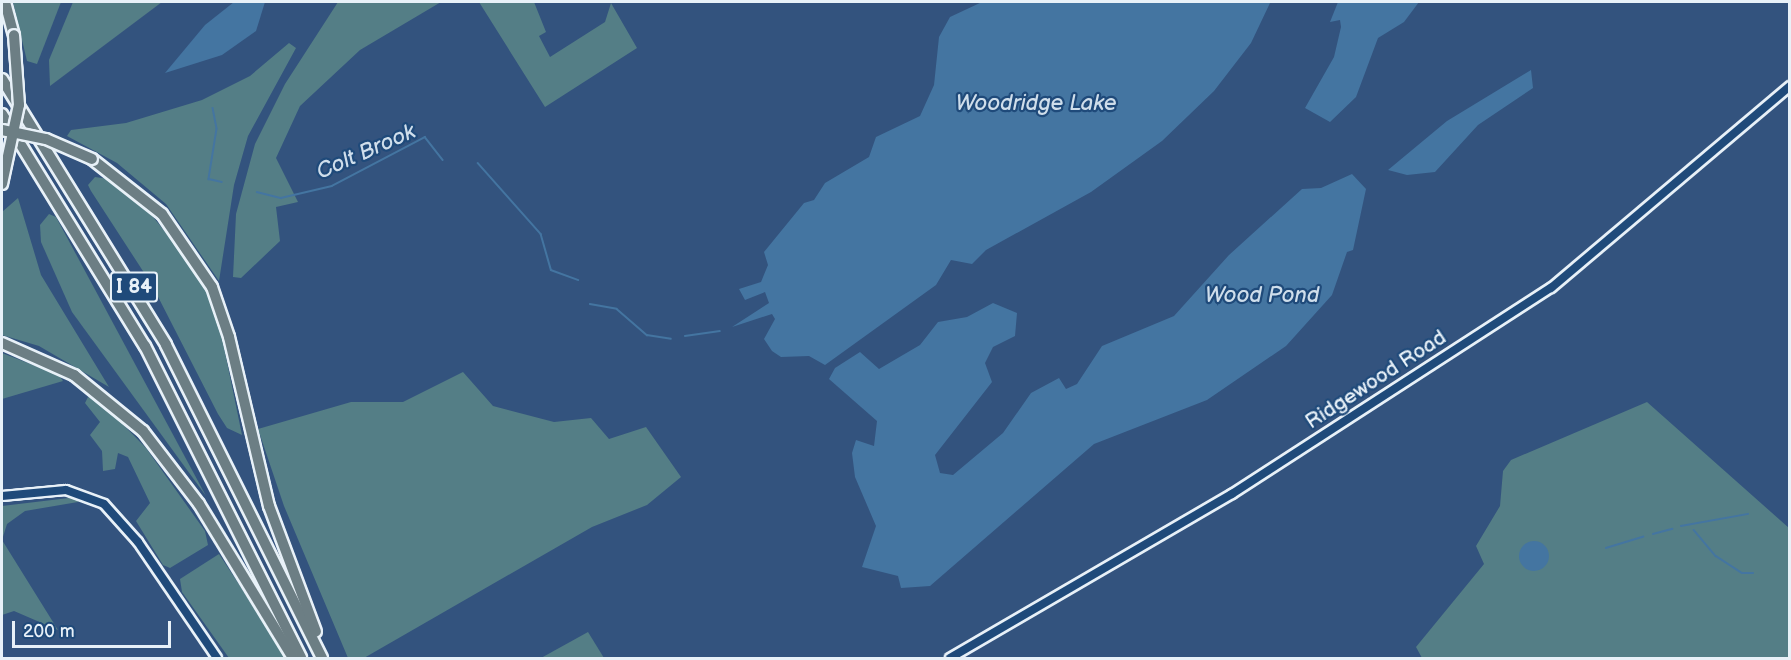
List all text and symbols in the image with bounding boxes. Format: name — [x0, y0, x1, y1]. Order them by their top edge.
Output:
water label: Woodridge Lake — [955, 91, 1117, 117]
water label: Colt Brook — [312, 118, 420, 186]
road number: I 84 — [108, 270, 160, 304]
water label: Wood Pond — [1205, 283, 1319, 309]
street label: Ridgewood Road — [1301, 325, 1451, 435]
scale bar — [15, 609, 174, 647]
text: 200 m — [23, 621, 75, 642]

